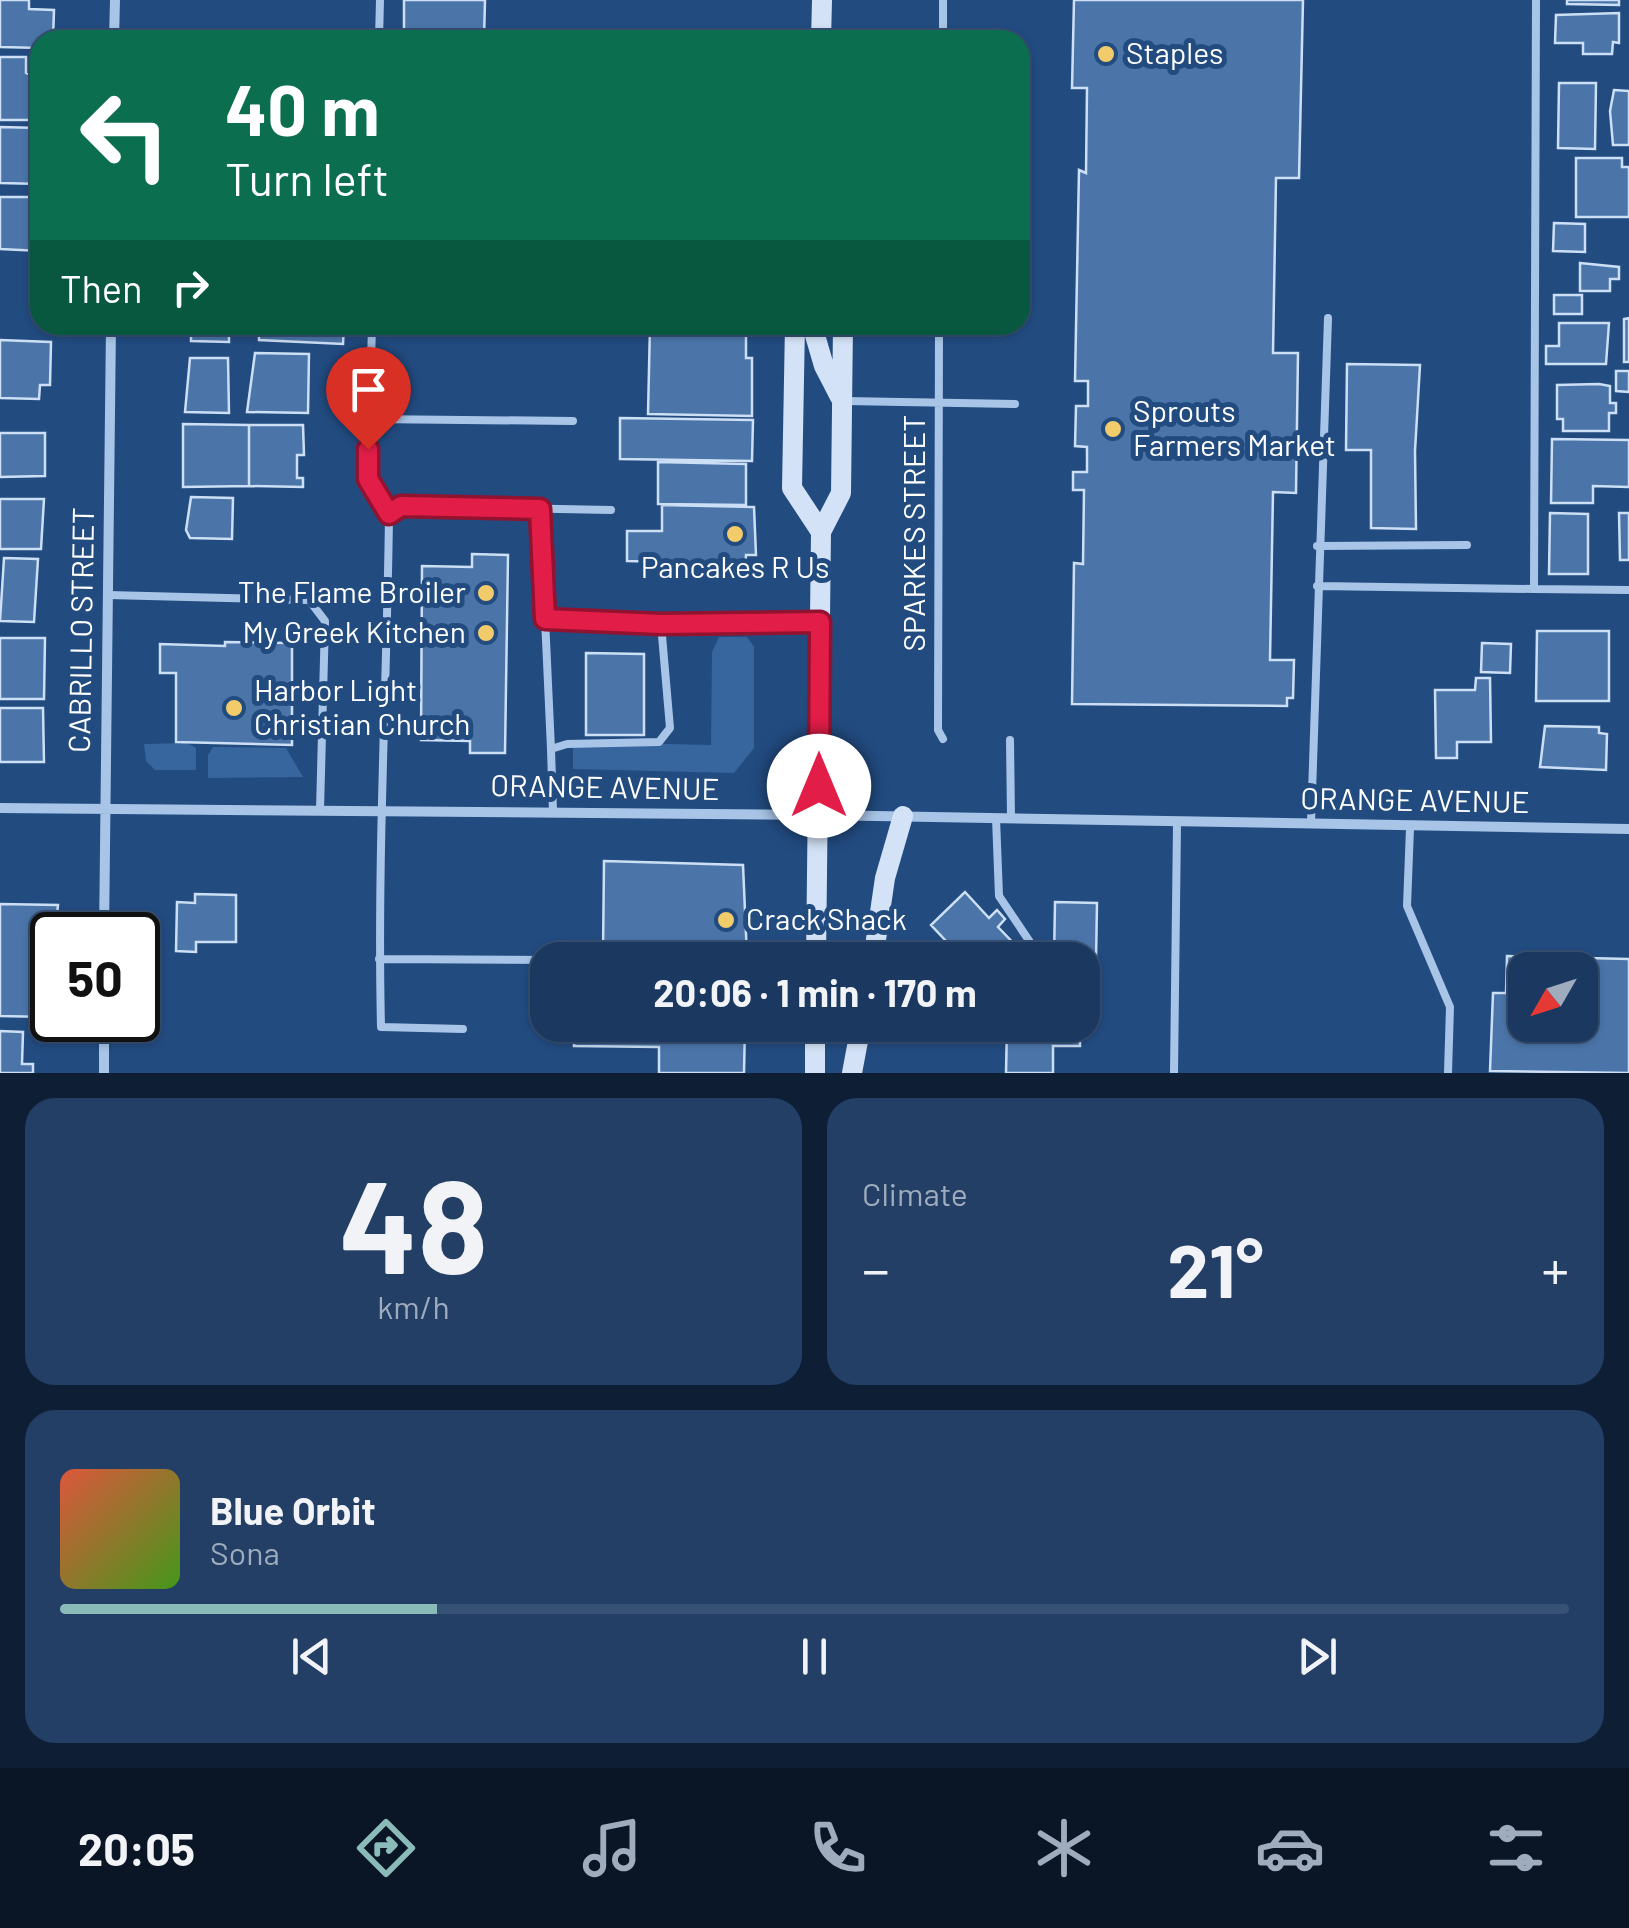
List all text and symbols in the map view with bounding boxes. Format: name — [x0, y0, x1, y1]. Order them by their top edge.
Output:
place label: Staples — [1126, 34, 1223, 70]
marker: Staples — [1095, 43, 1117, 65]
text: 40 m — [225, 66, 380, 150]
icon: left — [60, 70, 190, 200]
text: Turn left — [225, 151, 389, 205]
icon: right — [163, 260, 218, 315]
text: Then — [60, 265, 143, 311]
pin — [326, 347, 411, 450]
icon: arrive — [341, 362, 396, 417]
place label: Sprouts Farmers Market — [1133, 392, 1336, 462]
street label: SPARKES STREET — [895, 415, 931, 651]
marker: Sprouts Farmers Market — [1102, 418, 1124, 440]
street label: CABRILLO STREET — [60, 507, 100, 753]
marker: Pancakes R Us — [724, 523, 746, 545]
place label: Pancakes R Us — [641, 548, 829, 584]
place label: The Flame Broiler — [238, 573, 466, 609]
marker: The Flame Broiler — [475, 582, 497, 604]
place label: My Greek Kitchen — [242, 613, 466, 649]
marker: My Greek Kitchen — [475, 622, 497, 644]
place label: Harbor Light Christian Church — [254, 671, 470, 741]
marker: Harbor Light Christian Church — [223, 697, 245, 719]
position arrow — [767, 734, 871, 838]
street label: ORANGE AVENUE — [490, 766, 720, 806]
street label: ORANGE AVENUE — [1300, 779, 1530, 819]
place label: Crack Shack — [746, 900, 907, 936]
marker: Crack Shack — [715, 909, 737, 931]
speed limit sign: 50 — [30, 912, 160, 1042]
north arrow — [1508, 952, 1598, 1042]
map controls — [1508, 952, 1598, 1042]
text: 20:06 · 1 min · 170 m — [653, 969, 977, 1015]
text: 48 — [339, 1144, 488, 1300]
text: Climate — [862, 1174, 968, 1212]
text: 21° — [1167, 1223, 1264, 1313]
text: − — [862, 1235, 890, 1301]
text: + — [1541, 1235, 1569, 1301]
text: km/h — [377, 1287, 450, 1325]
text: Blue Orbit — [210, 1487, 376, 1533]
text: Sona — [210, 1533, 280, 1571]
icon: previous — [284, 1629, 339, 1684]
icon: pause — [787, 1629, 842, 1684]
icon: next — [1290, 1629, 1345, 1684]
icon: directions — [351, 1813, 421, 1883]
icon: music — [577, 1813, 647, 1883]
icon: phone — [803, 1813, 873, 1883]
icon: climate — [1029, 1813, 1099, 1883]
icon: car — [1255, 1813, 1325, 1883]
icon: filters — [1481, 1813, 1551, 1883]
text: 20:05 — [78, 1821, 195, 1875]

